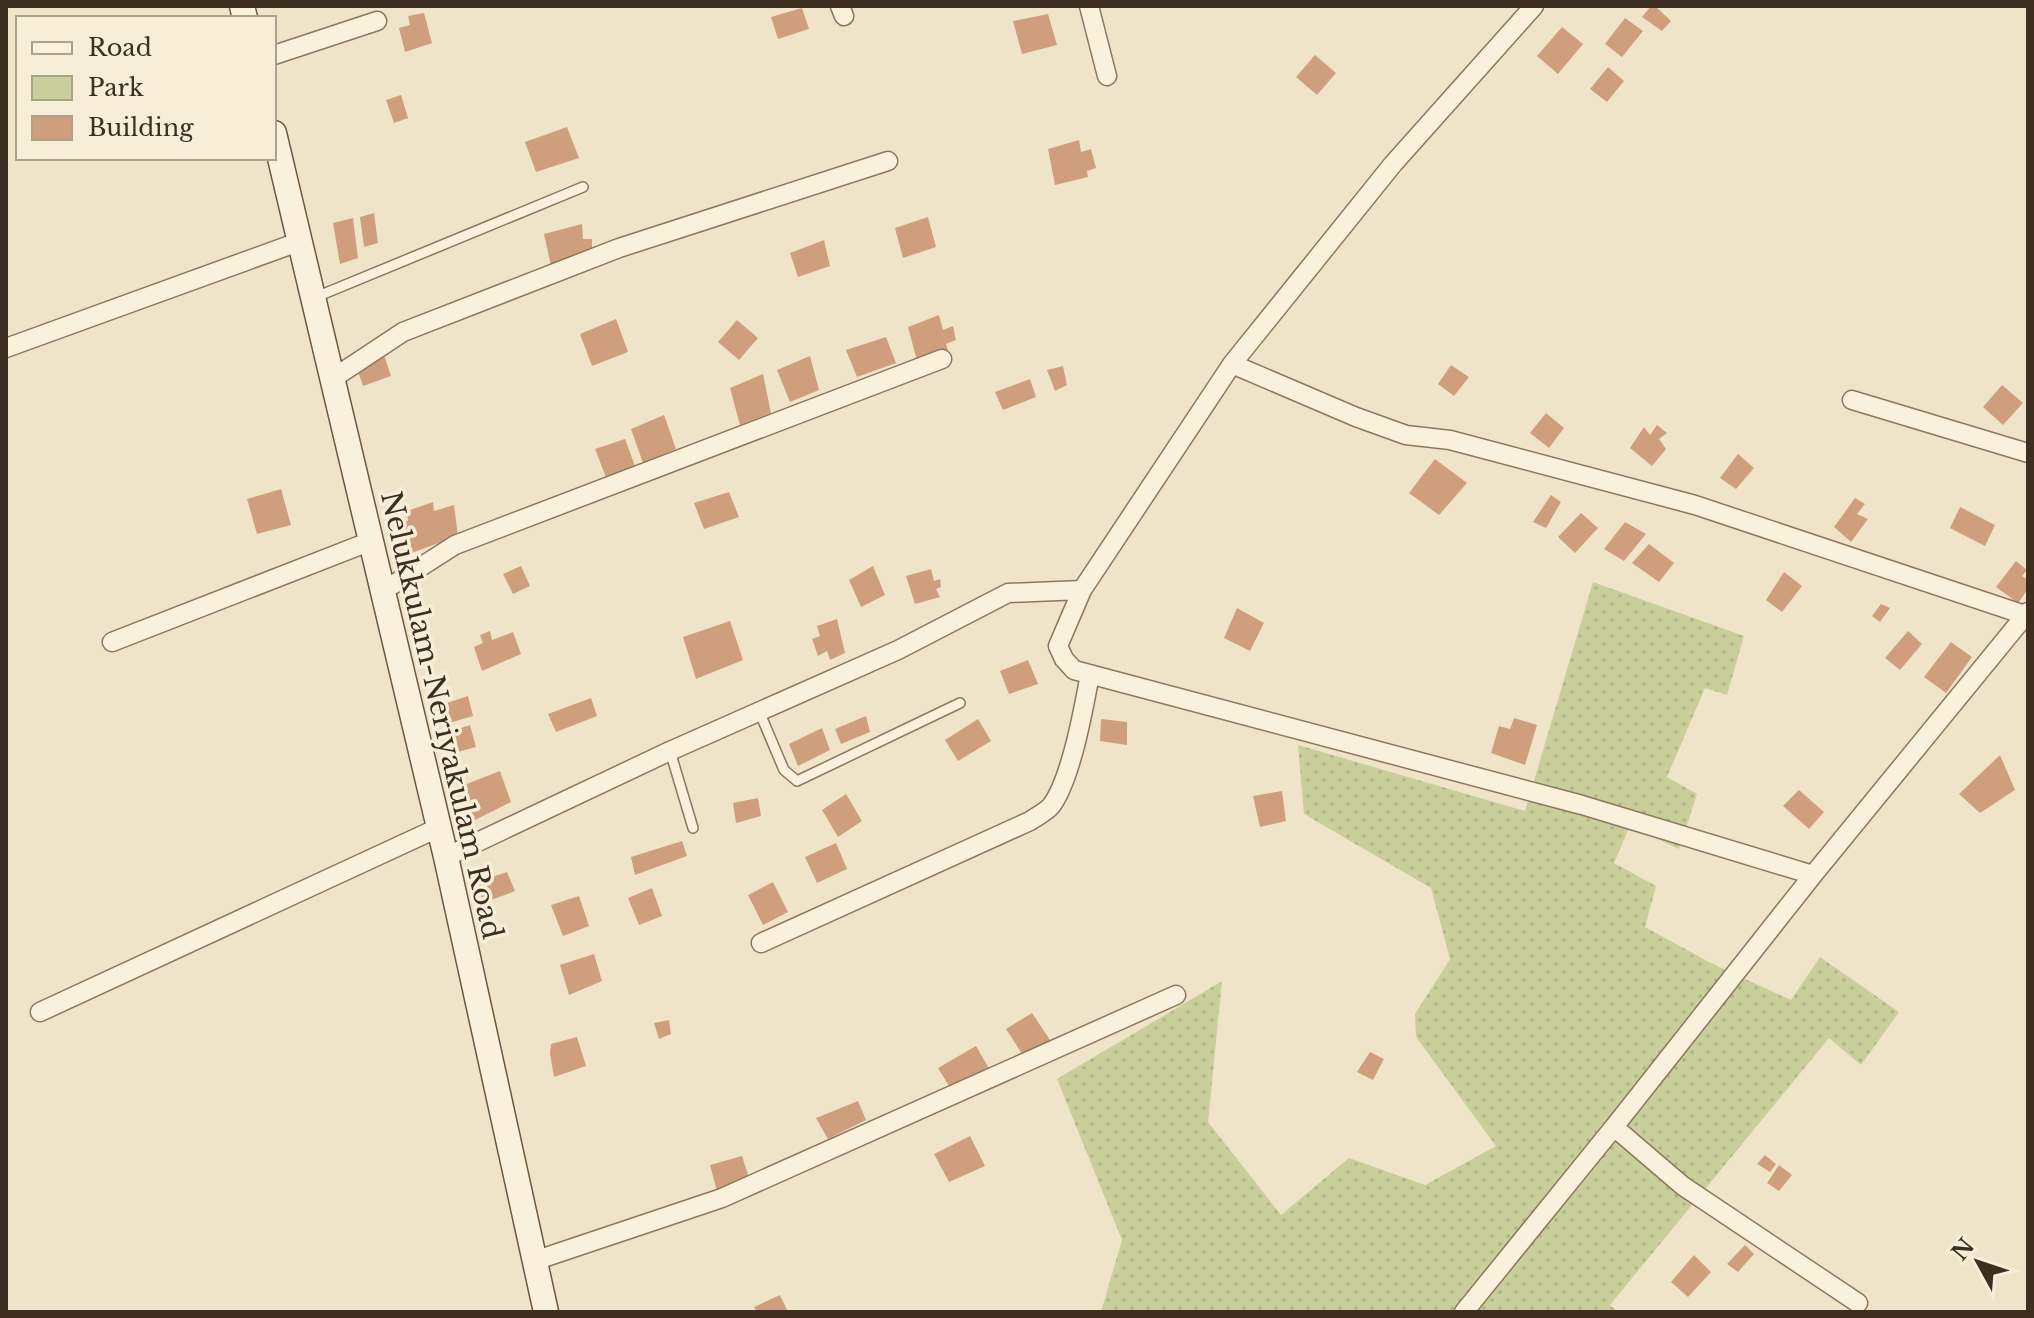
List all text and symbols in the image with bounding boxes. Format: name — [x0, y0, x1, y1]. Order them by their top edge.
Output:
legend — [16, 16, 276, 160]
text: Road — [88, 33, 152, 62]
text: Park — [88, 73, 144, 102]
text: Building — [88, 113, 194, 142]
street label: Nelukkulam-Neriyakulam Road — [373, 488, 510, 943]
north arrow — [1938, 1222, 2018, 1302]
text: N — [1946, 1233, 1980, 1266]

